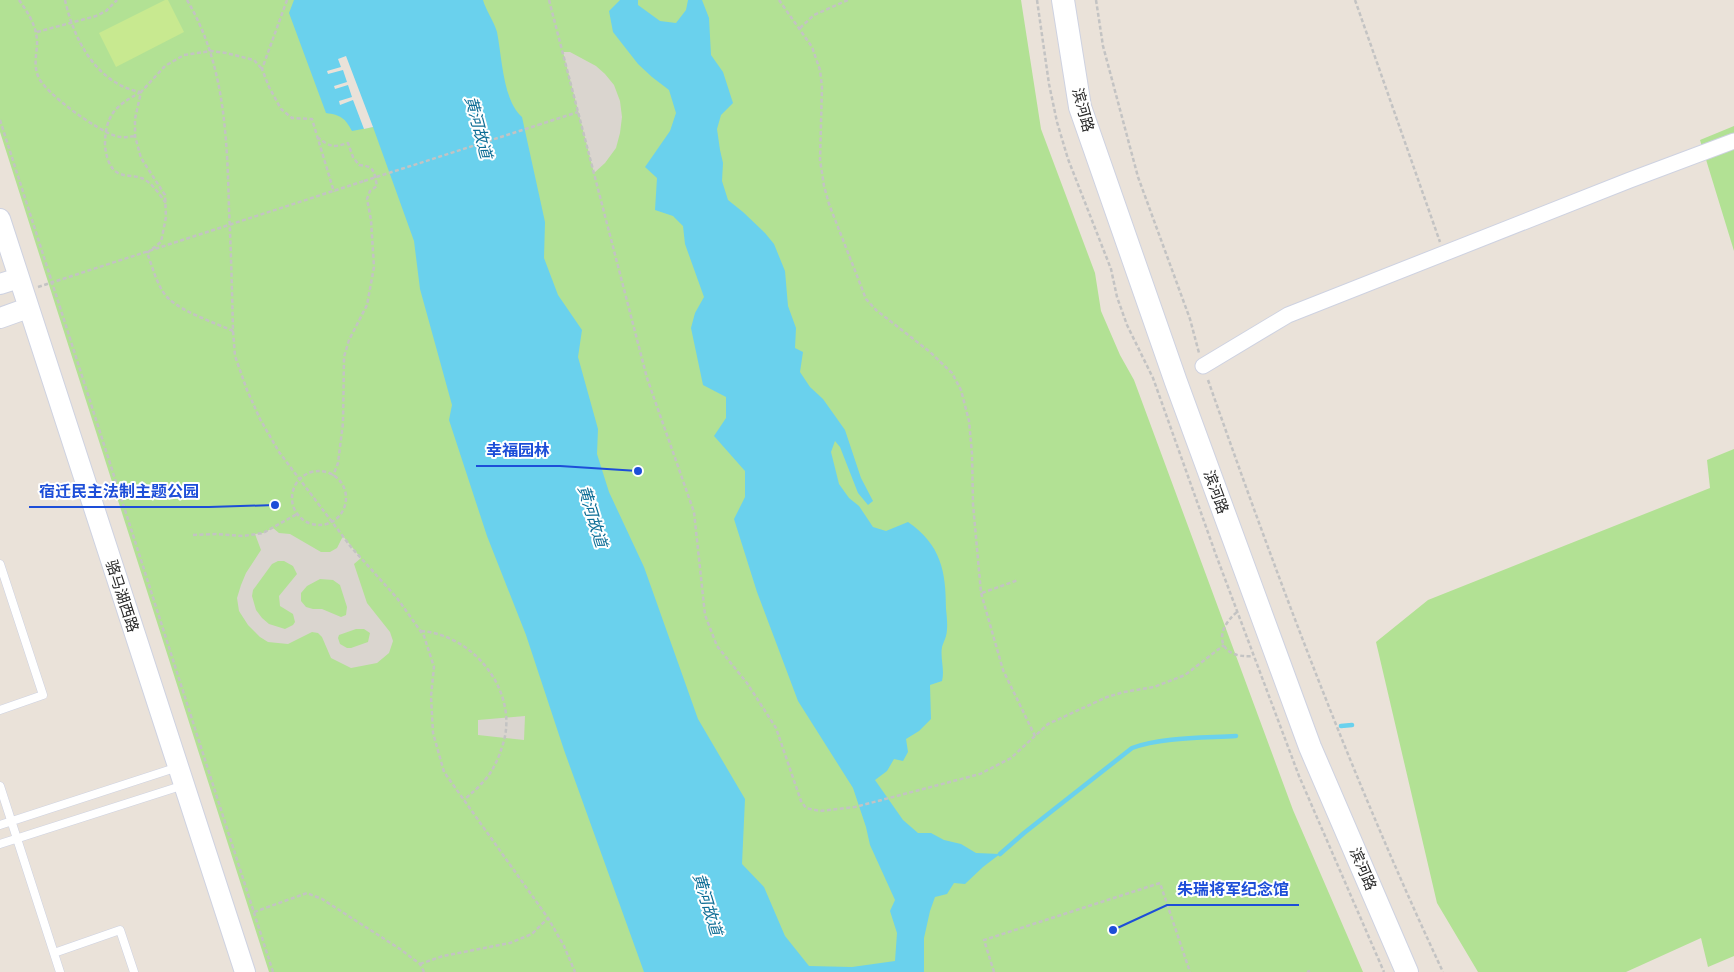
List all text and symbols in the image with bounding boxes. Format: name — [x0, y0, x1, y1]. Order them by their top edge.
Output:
street label: 滨河路 — [1068, 86, 1098, 134]
water label: 黄河故道 — [461, 93, 497, 162]
callout: 幸福园林 — [476, 435, 560, 466]
text: 幸福园林 — [486, 440, 550, 460]
street label: 滨河路 — [1200, 467, 1233, 516]
callout: 宿迁民主法制主题公园 — [29, 476, 209, 507]
text: 宿迁民主法制主题公园 — [39, 481, 199, 501]
water label: 黄河故道 — [574, 482, 613, 551]
street label: 骆马湖西路 — [102, 557, 143, 634]
street label: 滨河路 — [1346, 844, 1381, 893]
water label: 黄河故道 — [689, 870, 728, 939]
callout: 朱瑞将军纪念馆 — [1167, 874, 1299, 905]
text: 朱瑞将军纪念馆 — [1177, 879, 1289, 899]

